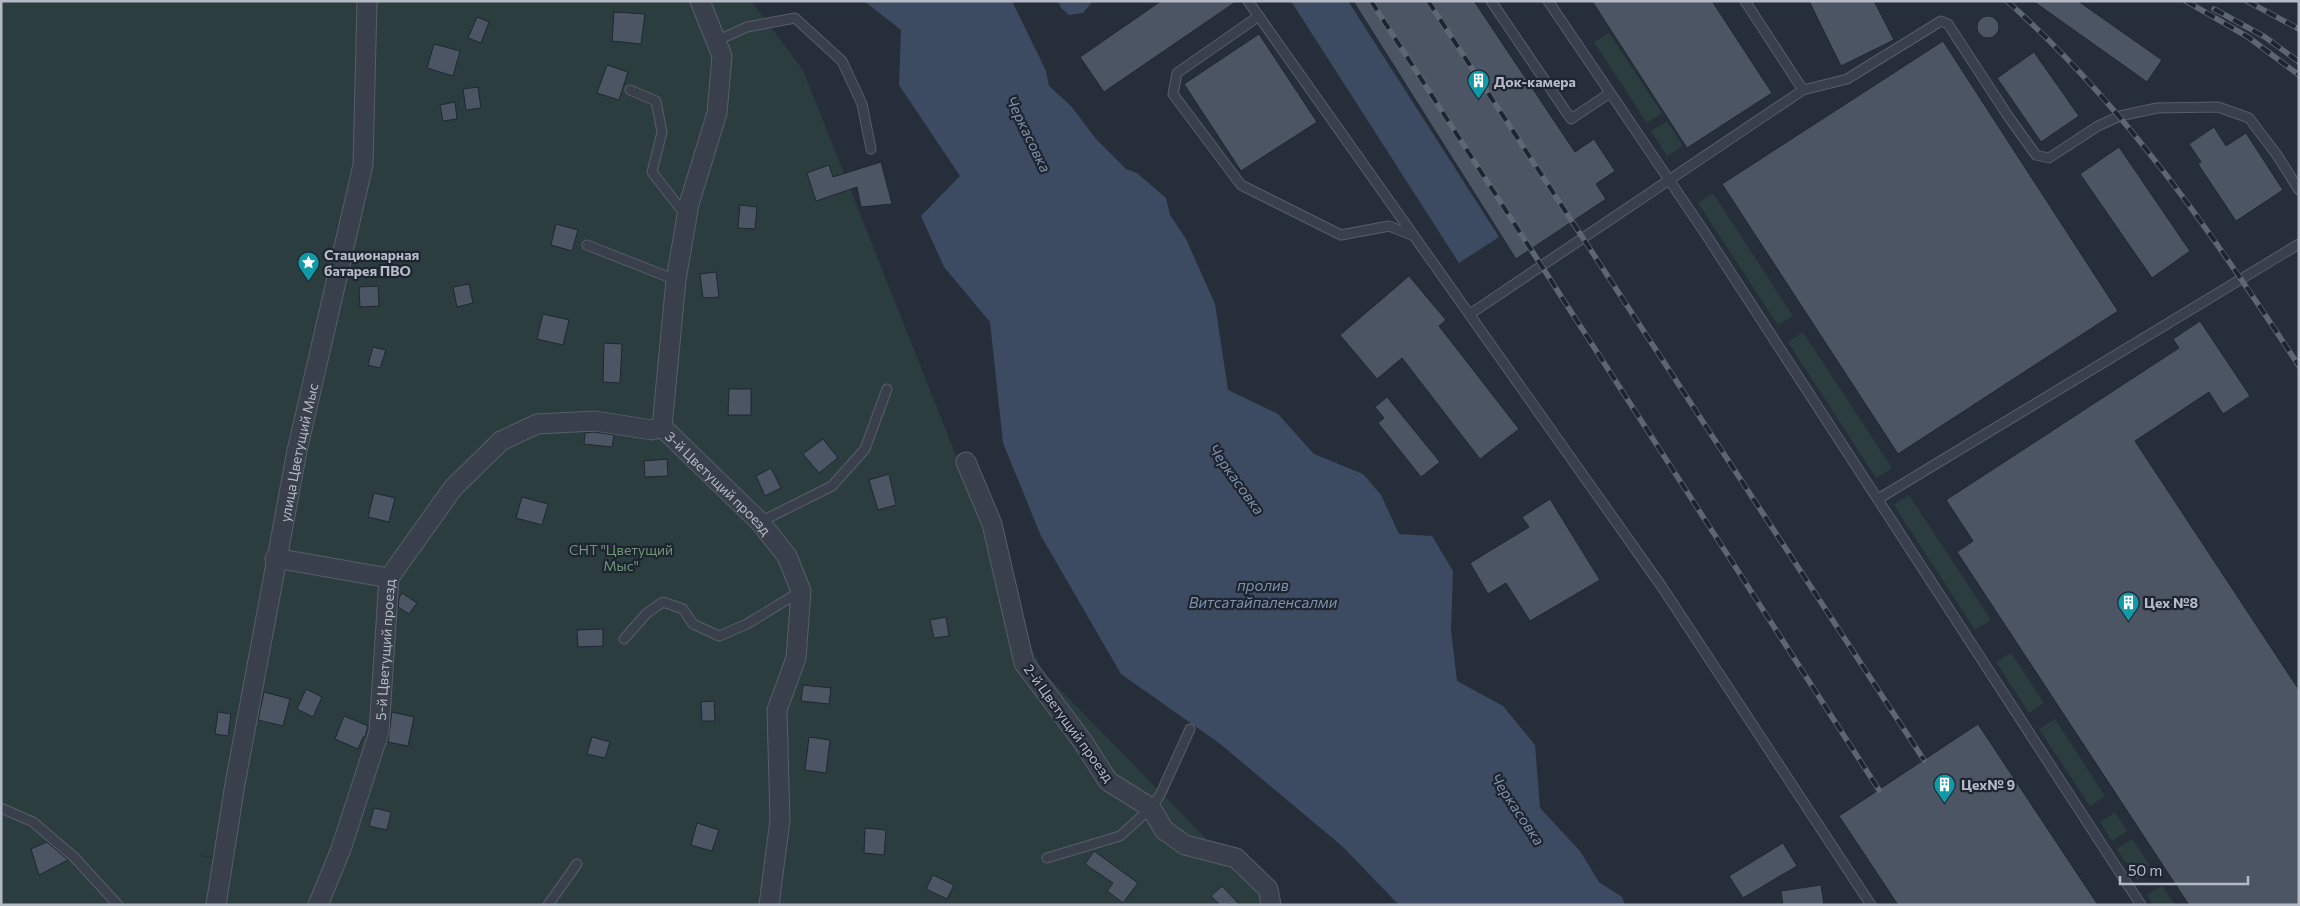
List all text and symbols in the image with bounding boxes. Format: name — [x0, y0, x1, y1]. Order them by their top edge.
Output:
building icon: Док-камера — [1466, 69, 1490, 100]
place label: Док-камера — [1494, 73, 1576, 90]
water label: Черкасовка — [1003, 93, 1055, 175]
place label: Стационарная батарея ПВО — [324, 246, 419, 279]
place icon: Стационарная батарея ПВО — [296, 250, 320, 281]
street label: улица Цветущий Мыс — [275, 381, 321, 523]
street label: 3-й Цветущий проезд — [662, 427, 775, 538]
water label: Черкасовка — [1205, 440, 1269, 518]
park label: СНТ "Цветущий Мыс" — [569, 541, 673, 574]
water label: пролив Витсатайпаленсалми — [1189, 576, 1338, 611]
street label: 5-й Цветущий проезд — [371, 579, 397, 721]
building icon: Цех №8 — [2116, 590, 2140, 621]
place label: Цех №8 — [2144, 594, 2198, 611]
street label: 2-й Цветущий проезд — [1021, 661, 1117, 785]
water label: Черкасовка — [1487, 770, 1549, 848]
building icon: Цех№ 9 — [1933, 772, 1957, 803]
place label: Цех№ 9 — [1961, 776, 2015, 793]
scale bar — [2120, 854, 2248, 886]
text: 50 m — [2128, 861, 2162, 879]

